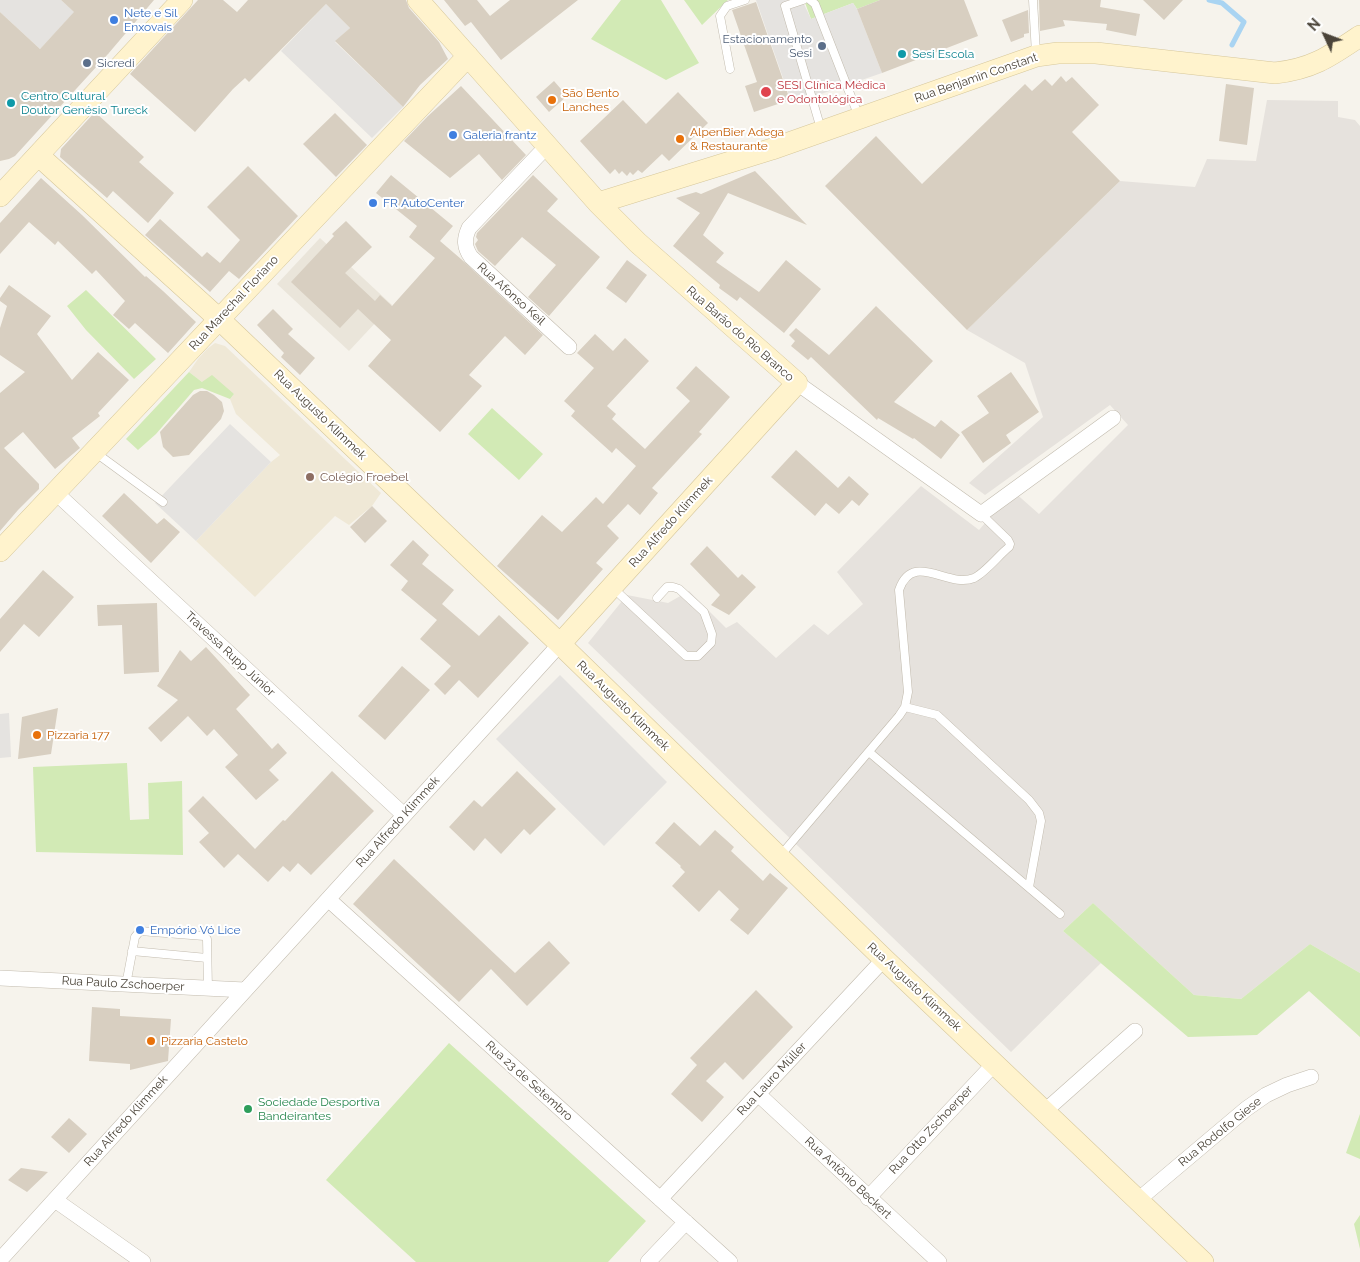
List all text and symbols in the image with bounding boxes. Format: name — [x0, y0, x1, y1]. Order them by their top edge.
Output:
place label: Nete e Sil Enxovais — [124, 6, 177, 34]
north arrow — [1300, 10, 1350, 60]
marker: Nete e Sil Enxovais — [108, 14, 120, 26]
text: N — [1305, 15, 1324, 34]
place label: Estacionamento Sesi — [722, 32, 812, 60]
marker: Estacionamento Sesi — [816, 40, 828, 52]
place label: Sesi Escola — [912, 47, 974, 61]
marker: Sesi Escola — [896, 48, 908, 60]
street label: Rua Benjamin Constant — [913, 50, 1039, 106]
place label: Sicredi — [97, 56, 135, 70]
marker: Sicredi — [81, 57, 93, 69]
place label: SESI Clínica Médica e Odontológica — [777, 78, 885, 106]
marker: SESI Clínica Médica e Odontológica — [759, 85, 773, 99]
place label: São Bento Lanches — [562, 86, 619, 114]
place label: Centro Cultural Doutor Genésio Tureck — [21, 89, 148, 117]
marker: São Bento Lanches — [546, 94, 558, 106]
marker: Centro Cultural Doutor Genésio Tureck — [5, 97, 17, 109]
place label: AlpenBier Adega & Restaurante — [690, 125, 784, 153]
place label: Galeria frantz — [463, 128, 536, 142]
marker: Galeria frantz — [447, 129, 459, 141]
marker: AlpenBier Adega & Restaurante — [674, 133, 686, 145]
place label: FR AutoCenter — [383, 196, 465, 210]
marker: FR AutoCenter — [367, 197, 379, 209]
street label: Rua Marechal Floriano — [186, 253, 282, 353]
street label: Rua Afonso Keil — [474, 260, 548, 328]
street label: Rua Barão do Rio Branco — [683, 283, 797, 385]
street label: Rua Augusto Klimmek — [271, 367, 369, 463]
place label: Colégio Froebel — [320, 470, 408, 484]
marker: Colégio Froebel — [304, 471, 316, 483]
street label: Rua Alfredo Klimmek — [626, 473, 716, 571]
street label: Travessa Rupp Júnior — [182, 609, 278, 699]
street label: Rua Augusto Klimmek — [574, 658, 672, 754]
place label: Pizzaria 177 — [47, 728, 110, 742]
marker: Pizzaria 177 — [31, 729, 43, 741]
street label: Rua Alfredo Klimmek — [353, 773, 443, 871]
place label: Empório Vó Lice — [150, 923, 241, 937]
marker: Empório Vó Lice — [134, 924, 146, 936]
street label: Rua Augusto Klimmek — [864, 940, 964, 1034]
street label: Rua Paulo Zschoerper — [61, 974, 185, 994]
place label: Pizzaria Castelo — [161, 1034, 248, 1048]
marker: Pizzaria Castelo — [145, 1035, 157, 1047]
street label: Rua 23 de Setembro — [482, 1038, 576, 1124]
street label: Rua Lauro Müller — [734, 1039, 810, 1119]
street label: Rua Alfredo Klimmek — [81, 1072, 171, 1170]
street label: Rua Otto Zschoerper — [886, 1083, 976, 1177]
street label: Rua Rodolfo Giese — [1176, 1094, 1264, 1170]
place label: Sociedade Desportiva Bandeirantes — [258, 1095, 380, 1123]
marker: Sociedade Desportiva Bandeirantes — [242, 1103, 254, 1115]
street label: Rua Antônio Beckert — [802, 1134, 894, 1222]

